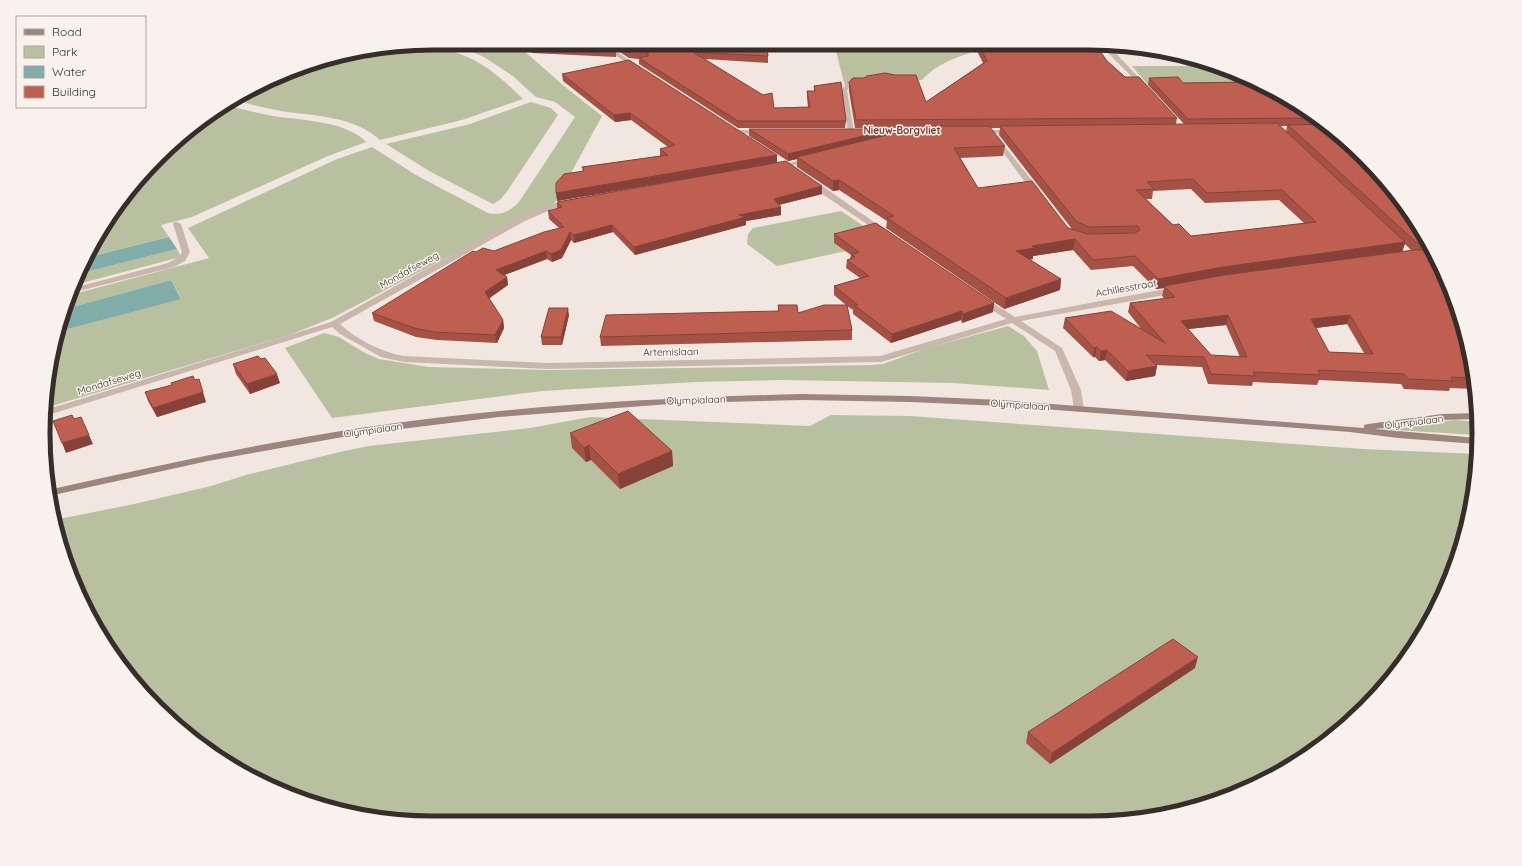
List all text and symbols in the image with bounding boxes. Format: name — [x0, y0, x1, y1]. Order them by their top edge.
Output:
legend — [16, 16, 146, 108]
text: Road — [52, 24, 82, 39]
text: Park — [52, 44, 77, 59]
text: Water — [52, 64, 87, 79]
text: Building — [52, 84, 96, 99]
district label: Nieuw-Borgvliet — [863, 124, 941, 137]
street label: Mondafseweg — [377, 248, 441, 292]
street label: Achillesstraat — [1094, 276, 1158, 300]
street label: Artemislaan — [643, 345, 699, 359]
street label: Mondafseweg — [76, 366, 142, 398]
street label: Olympialaan — [666, 392, 726, 408]
street label: Olympialaan — [990, 396, 1050, 414]
street label: Olympialaan — [1384, 412, 1444, 432]
street label: Olympialaan — [343, 419, 403, 441]

